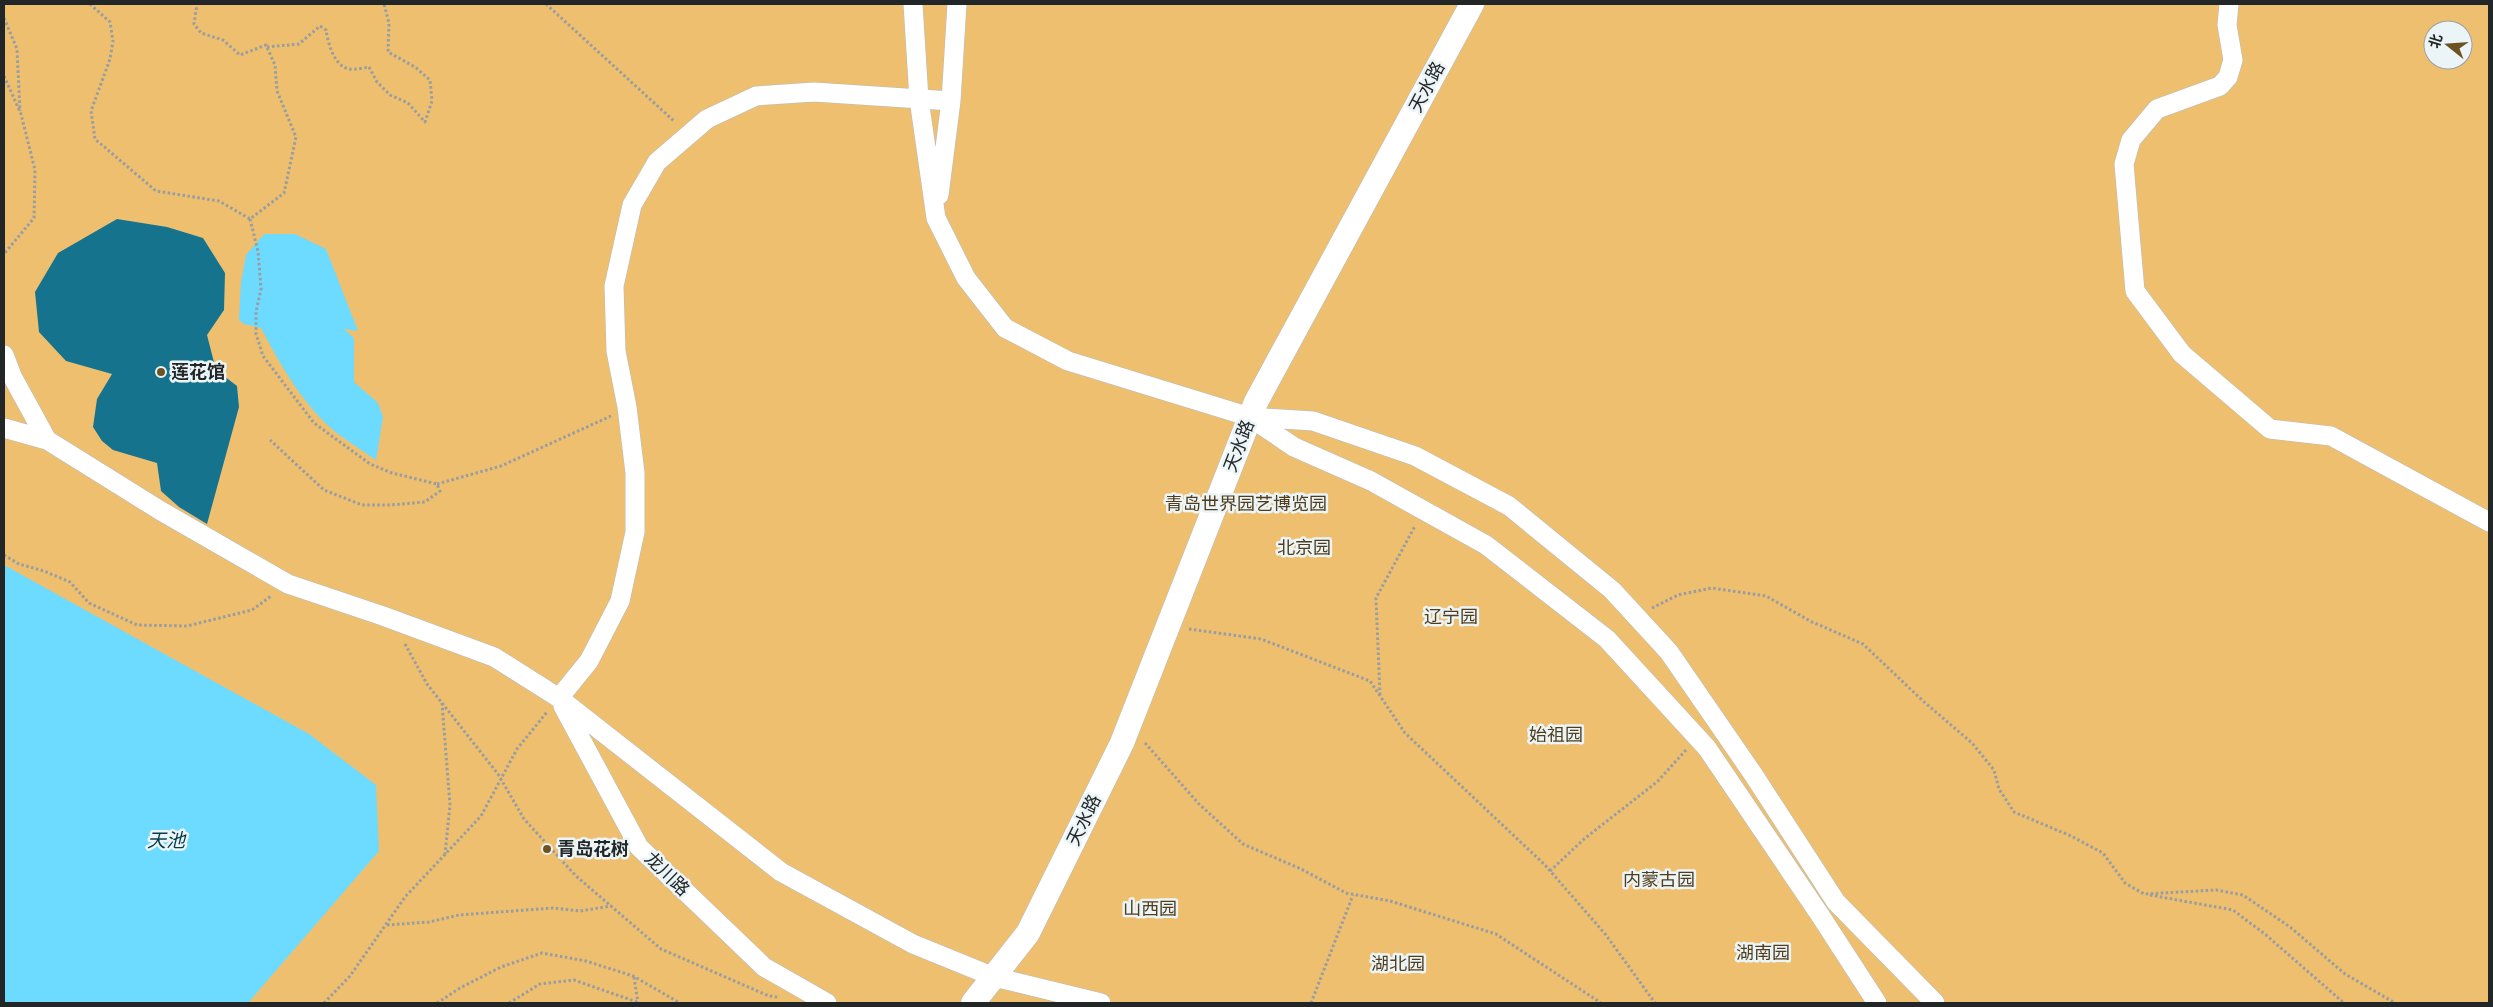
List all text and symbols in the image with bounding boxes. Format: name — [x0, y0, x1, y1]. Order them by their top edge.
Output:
north arrow — [2423, 20, 2473, 70]
text: 北 — [2426, 32, 2445, 50]
street label: 天水路 — [1405, 58, 1449, 116]
place label: 莲花馆 — [171, 361, 225, 382]
marker: 莲花馆 — [155, 366, 167, 378]
street label: 天水路 — [1219, 417, 1258, 475]
park label: 青岛世界园艺博览园 — [1165, 493, 1327, 514]
park label: 北京园 — [1277, 537, 1331, 558]
park label: 辽宁园 — [1424, 606, 1478, 627]
park label: 始祖园 — [1529, 724, 1583, 745]
street label: 天水路 — [1062, 791, 1105, 849]
water label: 天池 — [147, 829, 187, 852]
place label: 青岛花树 — [557, 838, 629, 859]
marker: 青岛花树 — [541, 843, 553, 855]
street label: 龙川路 — [641, 847, 694, 900]
park label: 内蒙古园 — [1623, 869, 1695, 890]
park label: 山西园 — [1123, 898, 1177, 919]
park label: 湖南园 — [1736, 942, 1790, 963]
park label: 湖北园 — [1371, 953, 1425, 974]

